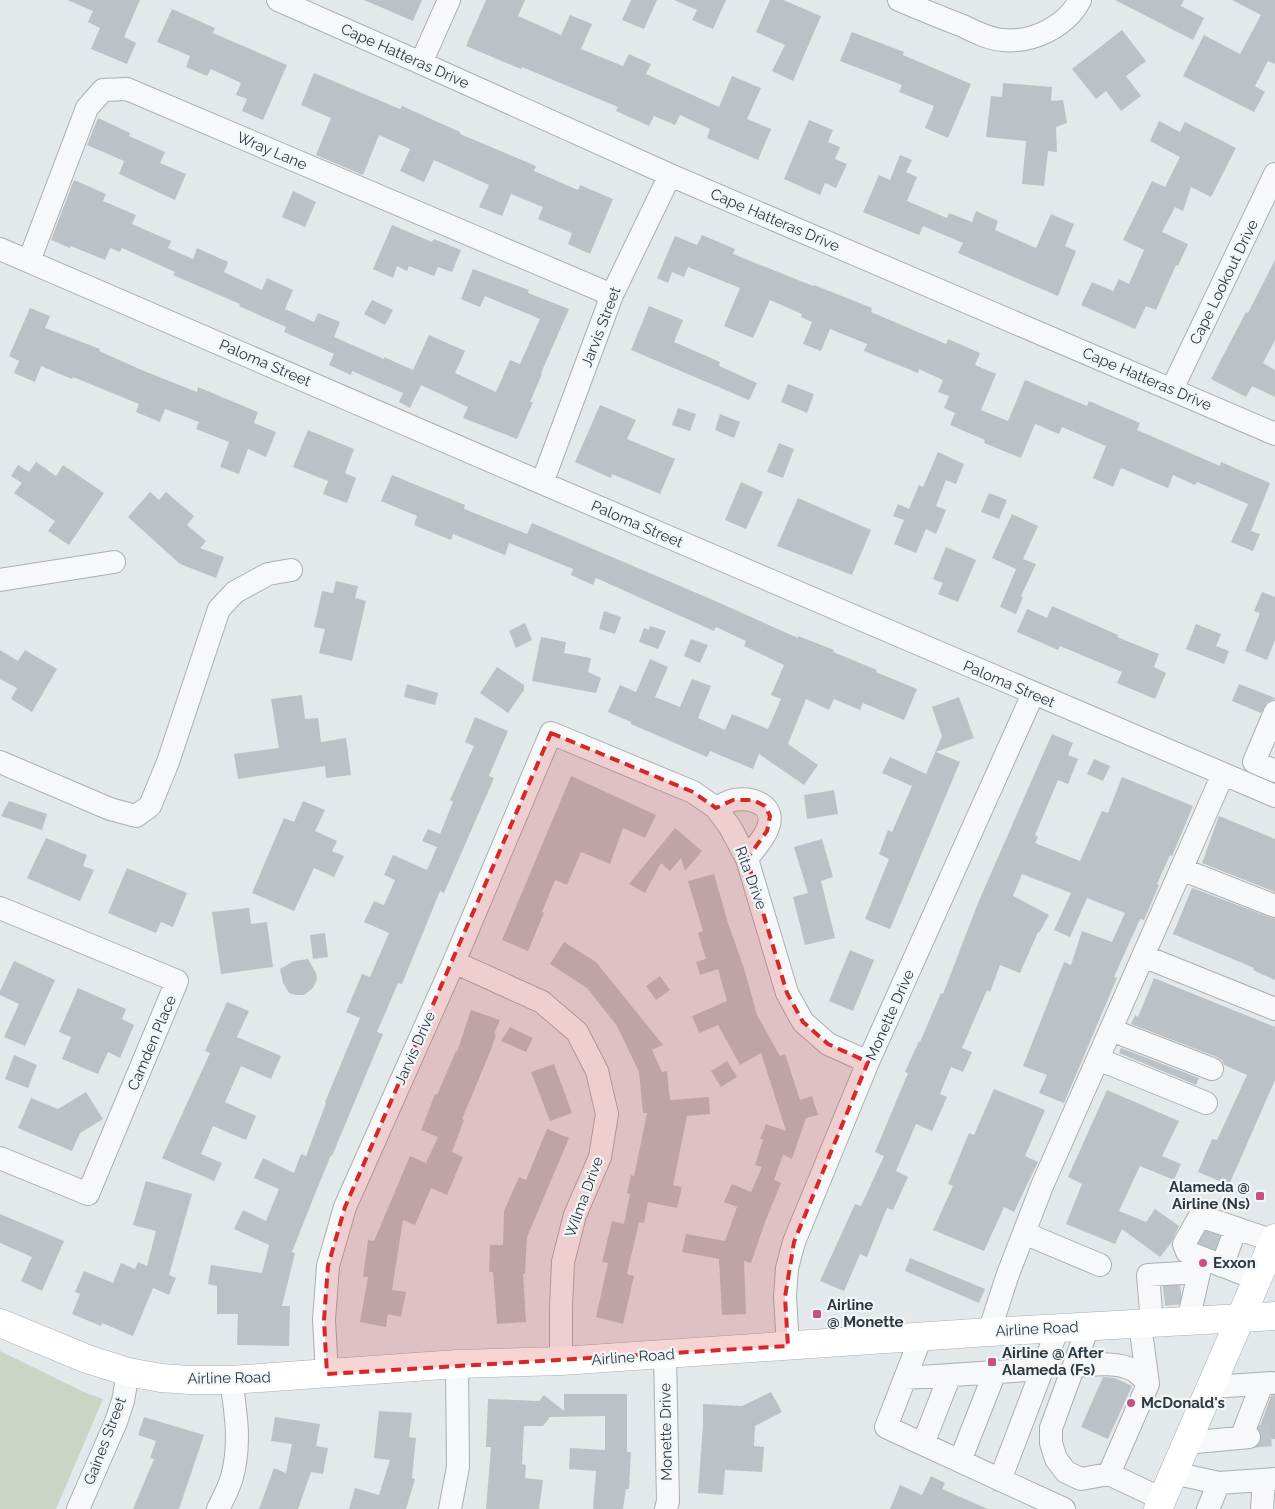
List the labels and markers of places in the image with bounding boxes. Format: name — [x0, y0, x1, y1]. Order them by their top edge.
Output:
place label: Alameda @ Airline (Ns) — [1169, 1178, 1250, 1213]
marker: Alameda @ Airline (Ns) — [1254, 1190, 1266, 1202]
place label: Exxon — [1213, 1254, 1256, 1272]
marker: Exxon — [1197, 1257, 1209, 1269]
place label: Airline @ Monette — [827, 1296, 904, 1331]
marker: Airline @ Monette — [811, 1308, 823, 1320]
place label: Airline @ After Alameda (Fs) — [1002, 1344, 1104, 1379]
marker: Airline @ After Alameda (Fs) — [986, 1356, 998, 1368]
place label: McDonald's — [1141, 1394, 1225, 1412]
marker: McDonald's — [1125, 1397, 1137, 1409]

